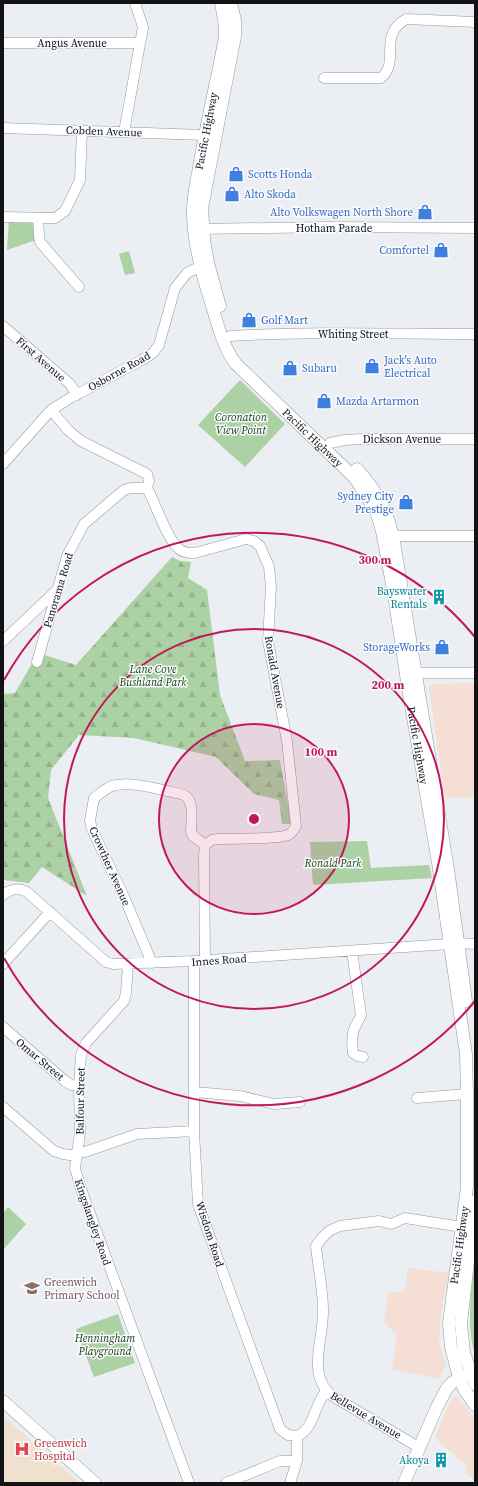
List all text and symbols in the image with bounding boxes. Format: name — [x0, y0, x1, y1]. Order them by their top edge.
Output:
street label: Angus Avenue — [37, 36, 107, 51]
street label: Pacific Highway — [192, 91, 221, 171]
street label: Cobden Avenue — [66, 123, 143, 140]
shop icon: Scotts Honda — [227, 165, 245, 183]
place label: Scotts Honda — [248, 167, 313, 182]
shop icon: Alto Skoda — [223, 185, 241, 203]
place label: Alto Skoda — [244, 187, 296, 202]
shop icon: Alto Volkswagen North Shore — [416, 203, 434, 221]
place label: Alto Volkswagen North Shore — [270, 205, 413, 220]
street label: Hotham Parade — [296, 221, 373, 236]
shop icon: Comfortel — [432, 241, 450, 259]
place label: Comfortel — [379, 243, 429, 258]
shop icon: Golf Mart — [240, 311, 258, 329]
place label: Golf Mart — [261, 313, 308, 328]
street label: Whiting Street — [318, 327, 389, 342]
street label: First Avenue — [13, 334, 69, 385]
street label: Osborne Road — [85, 348, 154, 395]
place label: Jack's Auto Electrical — [383, 353, 437, 381]
shop icon: Jack's Auto Electrical — [363, 357, 381, 375]
shop icon: Subaru — [281, 359, 299, 377]
place label: Subaru — [302, 361, 337, 376]
shop icon: Mazda Artarmon — [315, 392, 333, 410]
place label: Mazda Artarmon — [336, 394, 419, 409]
street label: Pacific Highway — [279, 405, 346, 471]
park label: Coronation View Point — [215, 410, 268, 438]
street label: Dickson Avenue — [363, 432, 442, 447]
place label: Sydney City Prestige — [337, 489, 394, 517]
shop icon: Sydney City Prestige — [397, 493, 415, 511]
street label: Panorama Road — [40, 550, 77, 630]
text: 300 m — [359, 552, 392, 568]
place label: Bayswater Rentals — [377, 584, 427, 612]
building icon: Bayswater Rentals — [430, 588, 448, 606]
street label: Ronald Avenue — [261, 635, 288, 710]
shop icon: StorageWorks — [433, 638, 451, 656]
place label: StorageWorks — [363, 640, 430, 655]
park label: Lane Cove Bushland Park — [118, 662, 187, 690]
text: 200 m — [372, 677, 405, 693]
street label: Pacific Highway — [403, 706, 431, 786]
text: 100 m — [305, 744, 338, 760]
centre of rings — [247, 812, 261, 826]
street label: Crowther Avenue — [85, 824, 134, 909]
park label: Ronald Park — [304, 856, 362, 871]
street label: Innes Road — [191, 951, 248, 970]
street label: Omar Street — [12, 1035, 67, 1084]
street label: Balfour Street — [72, 1067, 89, 1135]
street label: Kingslangley Road — [71, 1177, 115, 1268]
street label: Wisdom Road — [192, 1199, 227, 1270]
street label: Pacific Highway — [447, 1205, 472, 1285]
place label: Greenwich Primary School — [44, 1275, 119, 1303]
school or university icon: Greenwich Primary School — [23, 1279, 41, 1297]
park label: Henningham Playground — [74, 1331, 135, 1359]
street label: Bellevue Avenue — [327, 1388, 404, 1443]
place label: Greenwich Hospital — [34, 1436, 88, 1464]
hospital icon: Greenwich Hospital — [13, 1440, 31, 1458]
building icon: Akoya — [432, 1451, 450, 1469]
place label: Akoya — [399, 1453, 429, 1468]

